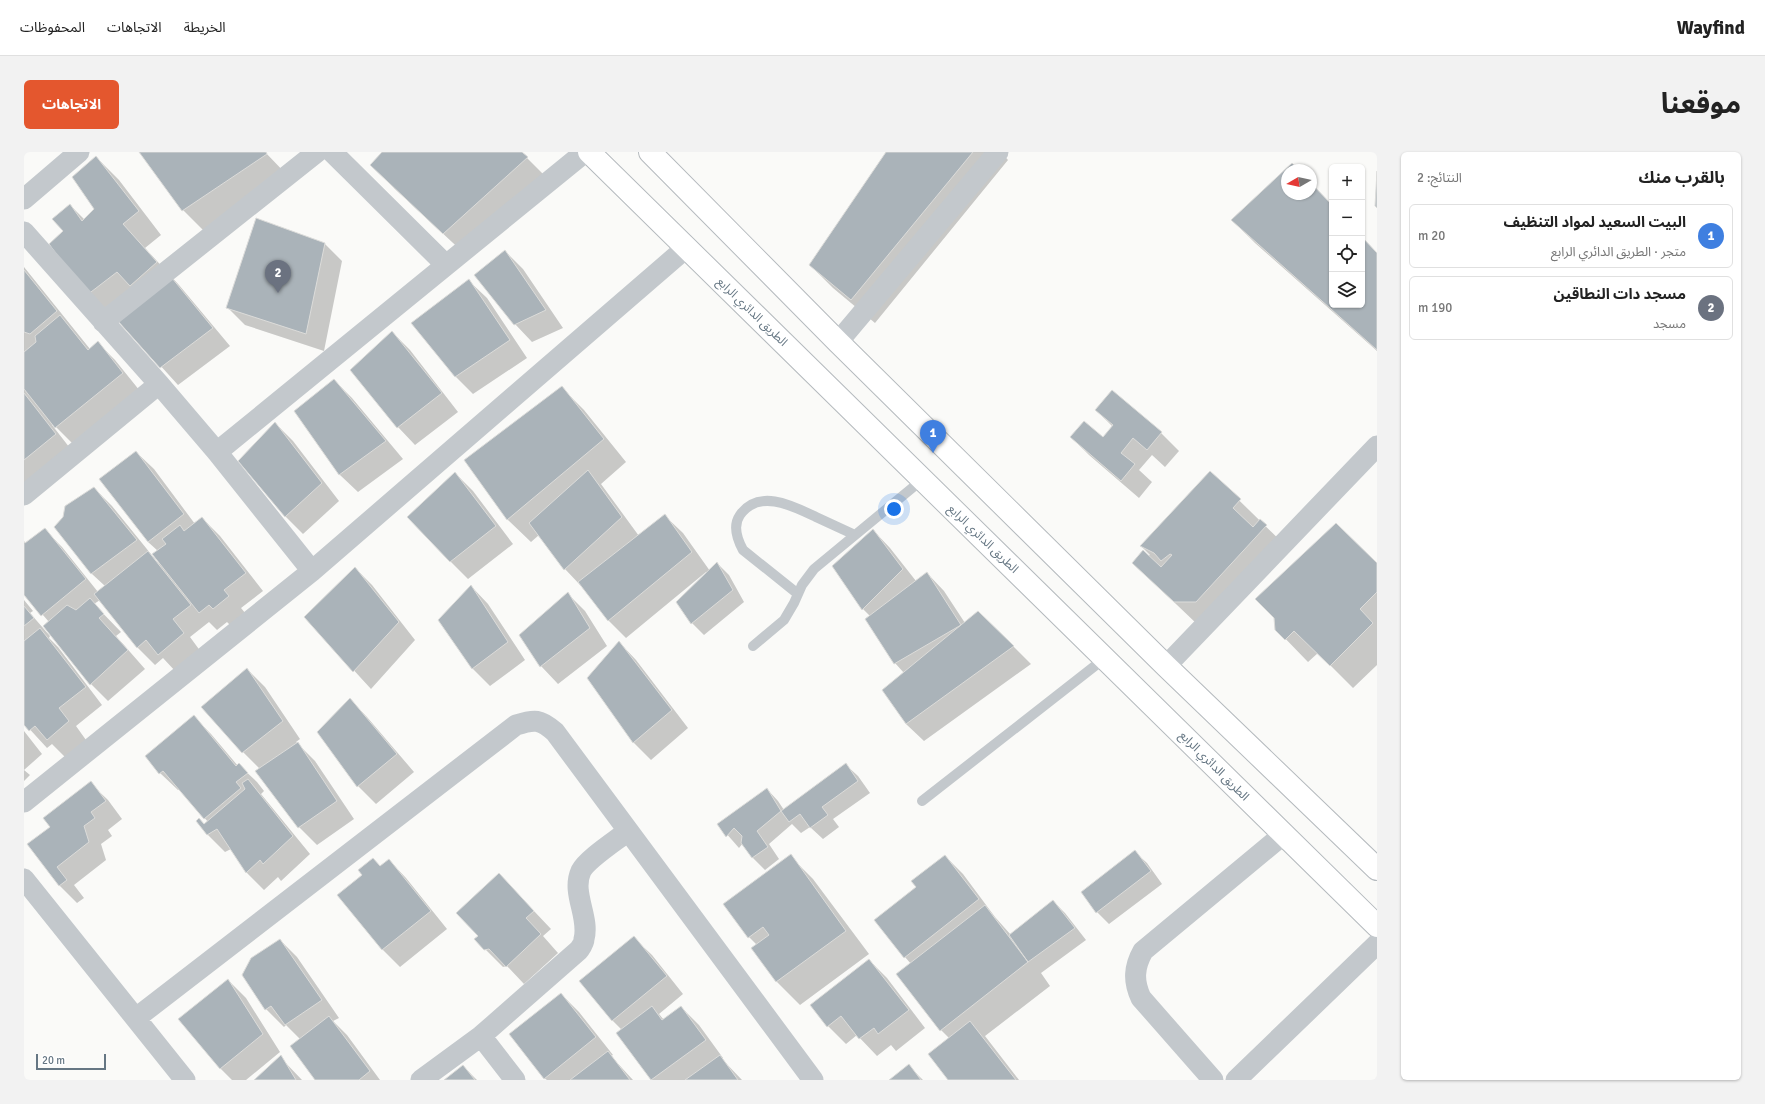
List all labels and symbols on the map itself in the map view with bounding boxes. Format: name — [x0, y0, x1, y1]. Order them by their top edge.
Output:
north arrow — [1281, 164, 1317, 200]
pin: 2 — [265, 260, 291, 293]
street label: الطريق الدائري الرابع — [712, 274, 791, 351]
pin: 1 — [920, 420, 946, 453]
your location — [884, 499, 904, 519]
street label: الطريق الدائري الرابع — [943, 501, 1022, 578]
street label: الطريق الدائري الرابع — [1175, 728, 1252, 805]
scale bar — [36, 1052, 106, 1071]

